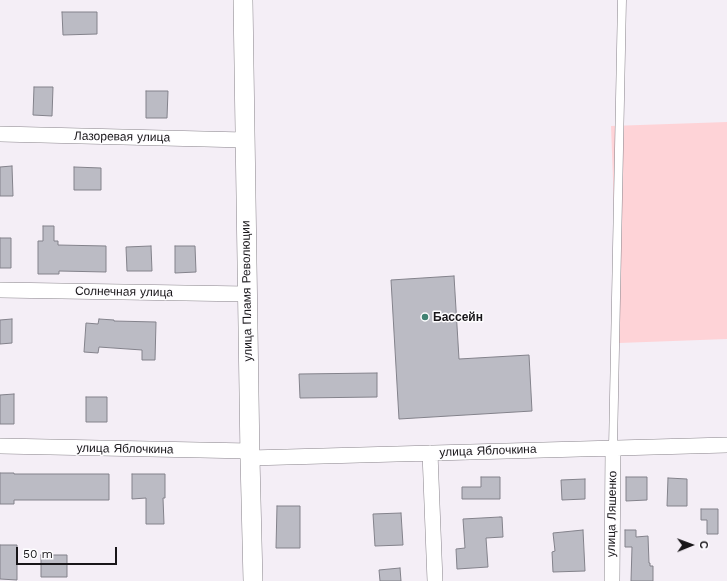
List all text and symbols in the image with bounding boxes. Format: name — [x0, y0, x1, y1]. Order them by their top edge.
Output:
street label: Лазоревая улица — [74, 129, 170, 145]
street label: улица Пламя Революции — [239, 220, 255, 362]
street label: Солнечная улица — [75, 284, 173, 300]
place label: Бассейн — [433, 310, 483, 324]
marker: Бассейн — [420, 312, 430, 322]
street label: улица Яблочкина — [76, 441, 174, 457]
street label: улица Яблочкина — [439, 442, 537, 460]
street label: улица Ляшенко — [604, 471, 620, 557]
north arrow — [671, 525, 711, 565]
scale bar — [18, 539, 119, 565]
text: С — [697, 541, 710, 549]
text: 50 m — [23, 547, 53, 561]

